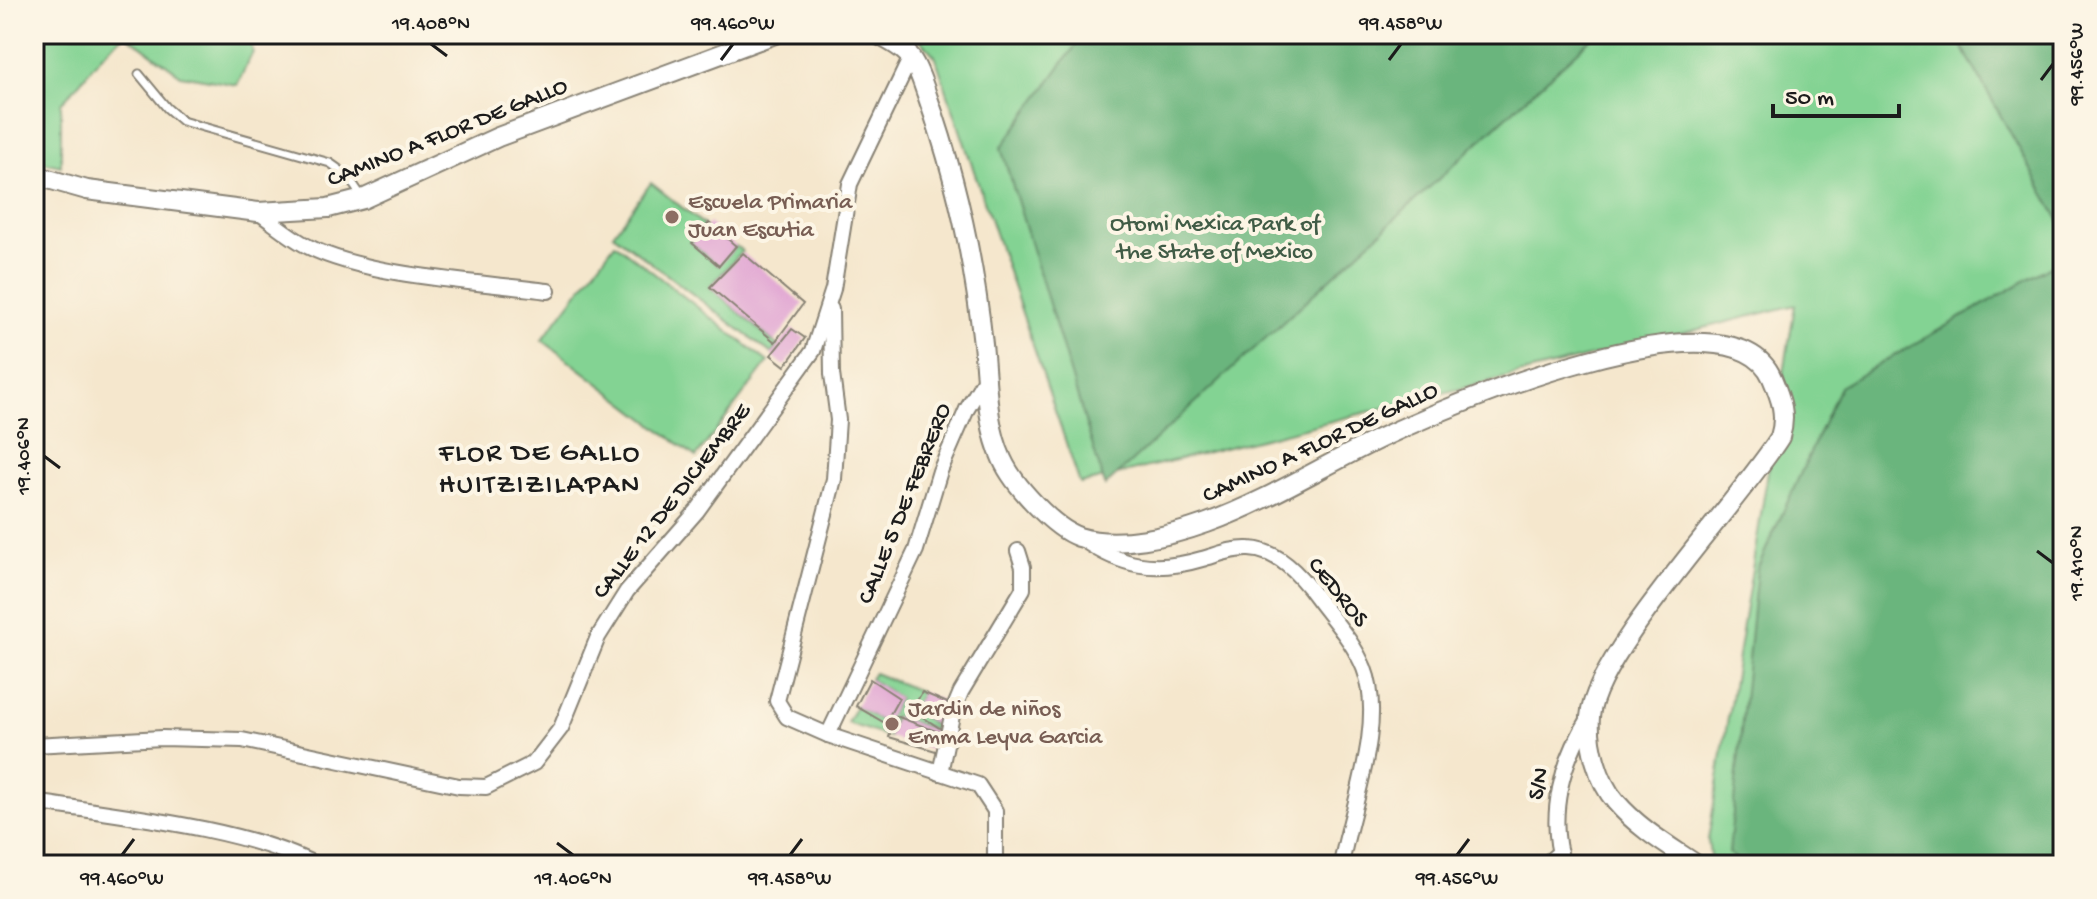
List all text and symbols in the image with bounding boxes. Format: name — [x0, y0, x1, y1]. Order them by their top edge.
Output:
text: 19.408°N — [391, 14, 470, 37]
text: 99.460°W — [690, 14, 775, 37]
text: 99.458°W — [1358, 14, 1443, 37]
text: 99.456°W — [2067, 23, 2090, 106]
scale bar — [1773, 68, 1899, 118]
street label: CAMINO A FLOR DE GALLO — [324, 72, 572, 196]
text: 50 m — [1785, 85, 1834, 114]
place label: Escuela Primaria Juan Escutia — [688, 189, 853, 246]
marker: Escuela Primaria Juan Escutia — [663, 208, 681, 226]
park label: Otomi Mexica Park of the State of Mexico — [1110, 211, 1322, 268]
street label: CAMINO A FLOR DE GALLO — [1199, 377, 1443, 511]
street label: CALLE 12 DE DICIEMBRE — [588, 398, 759, 606]
street label: CALLE 5 DE FEBRERO — [852, 399, 960, 609]
text: 19.406°N — [14, 417, 37, 496]
district label: FLOR DE GALLO HUITZIZILAPAN — [438, 438, 641, 503]
text: 19.410°N — [2067, 525, 2090, 602]
street label: CEDROS — [1300, 552, 1375, 635]
place label: Jardin de niños Emma Leyva Garcia — [908, 696, 1103, 753]
marker: Jardin de niños Emma Leyva Garcia — [883, 715, 901, 733]
street label: S/N — [1523, 765, 1557, 803]
text: 99.460°W — [79, 869, 164, 892]
text: 19.406°N — [533, 869, 612, 892]
text: 99.458°W — [747, 869, 832, 892]
text: 99.456°W — [1415, 869, 1498, 892]

